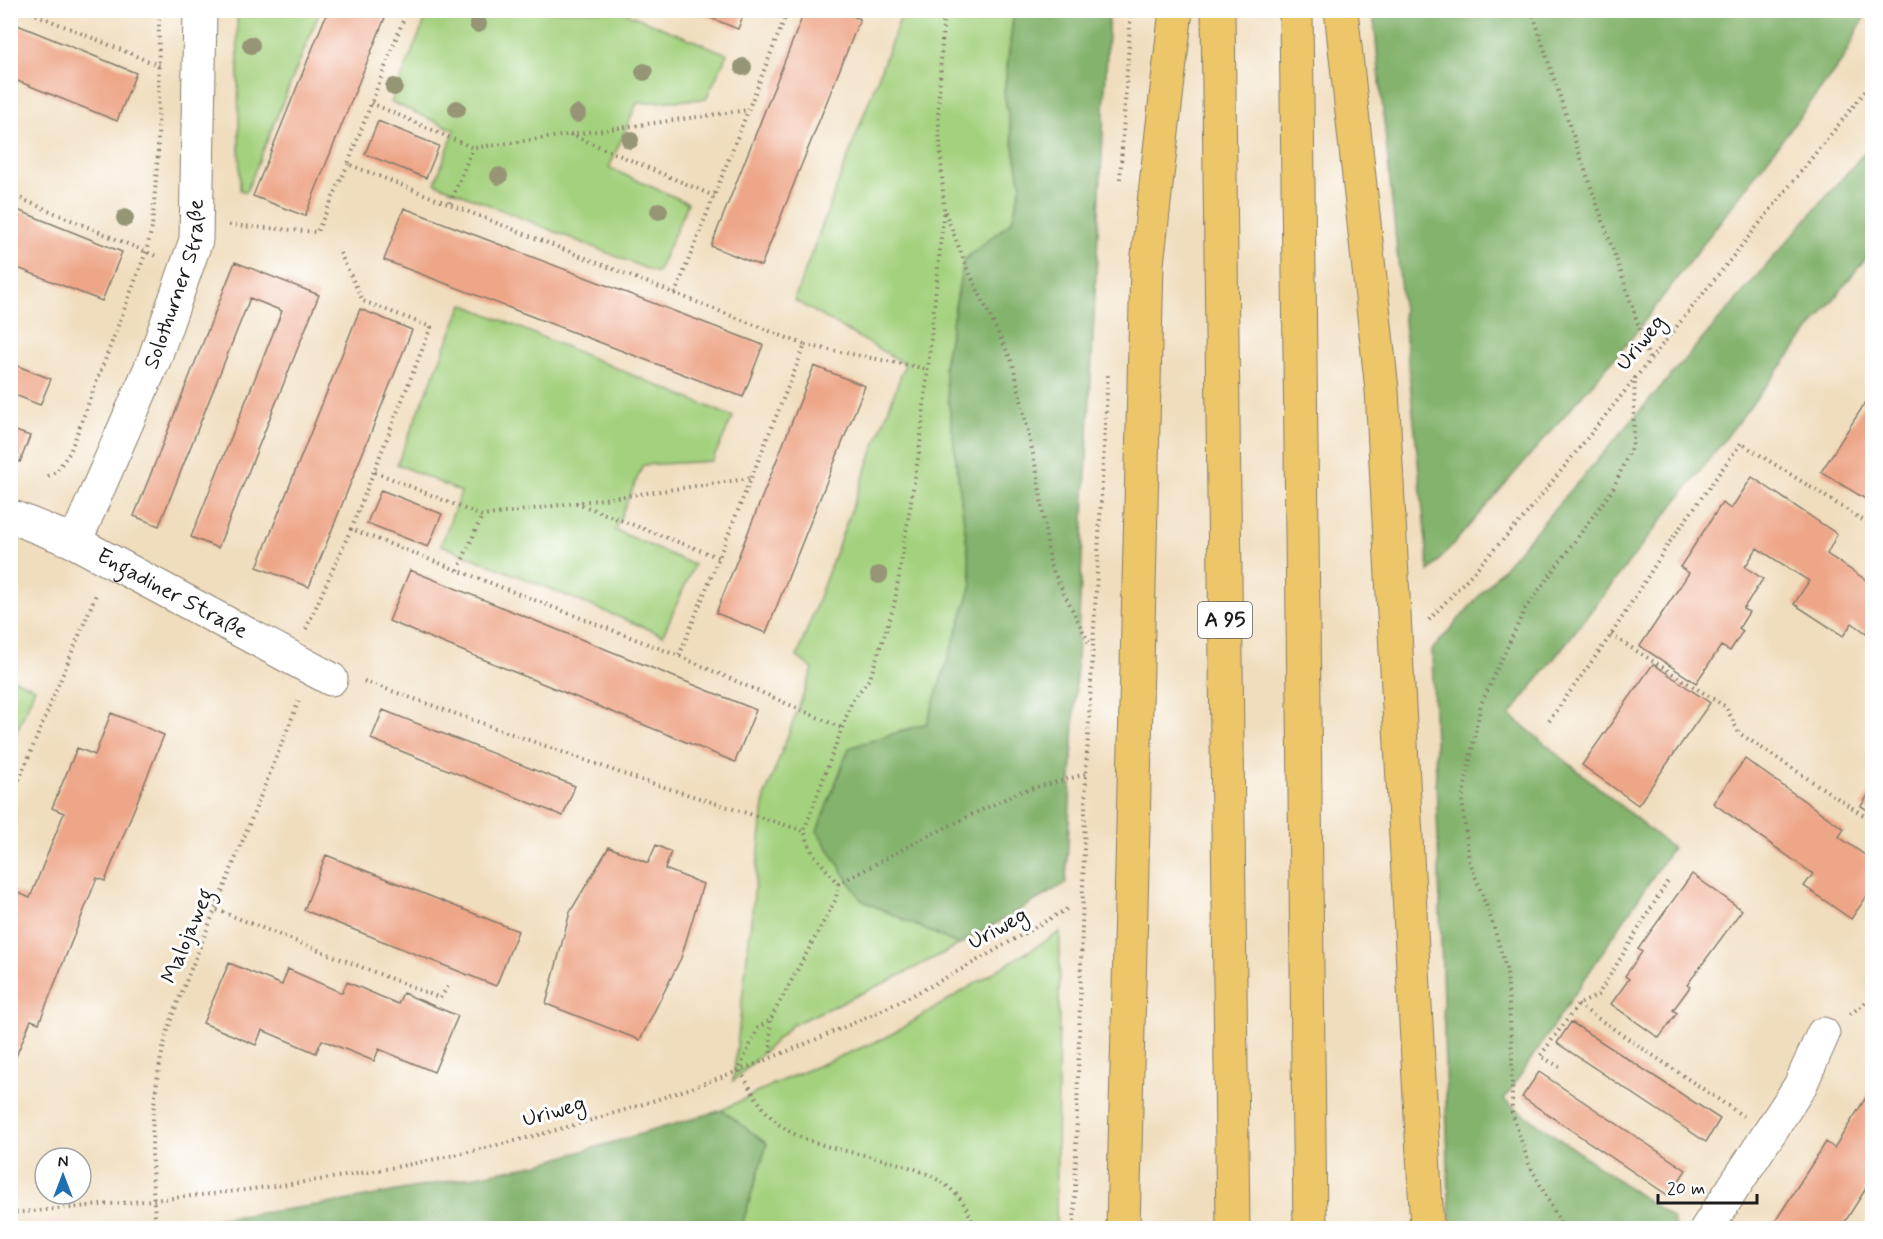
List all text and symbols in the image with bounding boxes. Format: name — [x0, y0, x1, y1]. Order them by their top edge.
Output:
street label: Solothurner Straße — [138, 199, 211, 374]
street label: Uriweg — [1610, 309, 1674, 379]
street label: Engadiner Straße — [92, 542, 252, 646]
road number: A 95 — [1198, 602, 1252, 638]
street label: Malojaweg — [155, 884, 223, 989]
street label: Uriweg — [963, 901, 1034, 959]
street label: Uriweg — [519, 1090, 589, 1137]
north arrow — [33, 1146, 93, 1206]
text: N — [58, 1152, 68, 1173]
scale bar — [1658, 1167, 1757, 1205]
text: 20 m — [1667, 1177, 1705, 1201]

